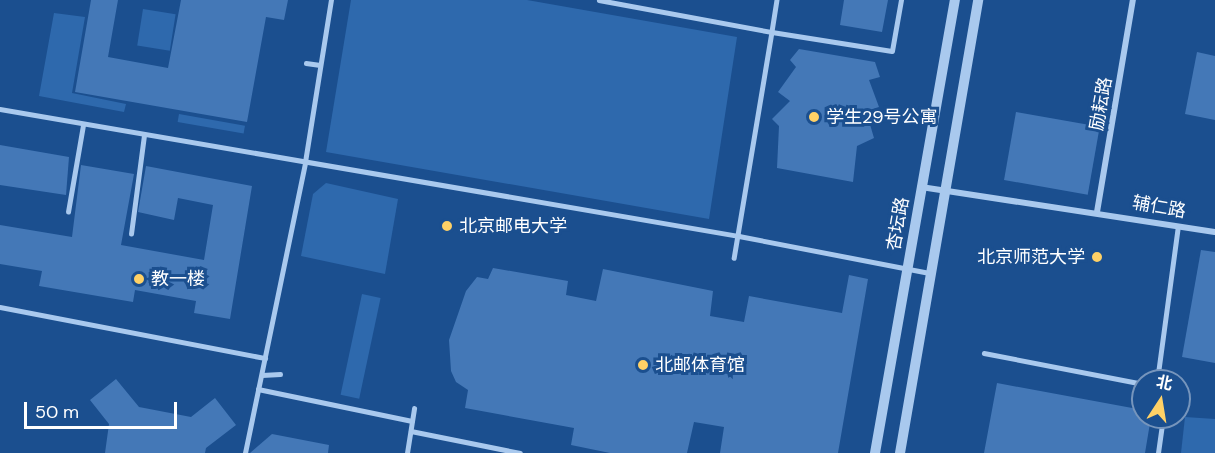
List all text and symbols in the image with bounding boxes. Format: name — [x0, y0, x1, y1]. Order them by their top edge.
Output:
street label: 励耘路 — [1086, 76, 1116, 132]
place label: 学生29号公寓 — [826, 106, 937, 128]
marker: 学生29号公寓 — [807, 110, 821, 124]
street label: 辅仁路 — [1131, 192, 1187, 222]
street label: 杏坛路 — [883, 196, 913, 252]
place label: 北京邮电大学 — [459, 215, 567, 237]
marker: 北京邮电大学 — [440, 219, 454, 233]
place label: 北京师范大学 — [977, 246, 1085, 268]
marker: 北京师范大学 — [1090, 250, 1104, 264]
place label: 教一楼 — [151, 268, 205, 290]
marker: 教一楼 — [132, 272, 146, 286]
place label: 北邮体育馆 — [655, 354, 745, 376]
marker: 北邮体育馆 — [636, 358, 650, 372]
north arrow — [1131, 369, 1191, 429]
text: 北 — [1154, 371, 1174, 395]
scale bar — [27, 390, 180, 428]
text: 50 m — [35, 400, 79, 424]

